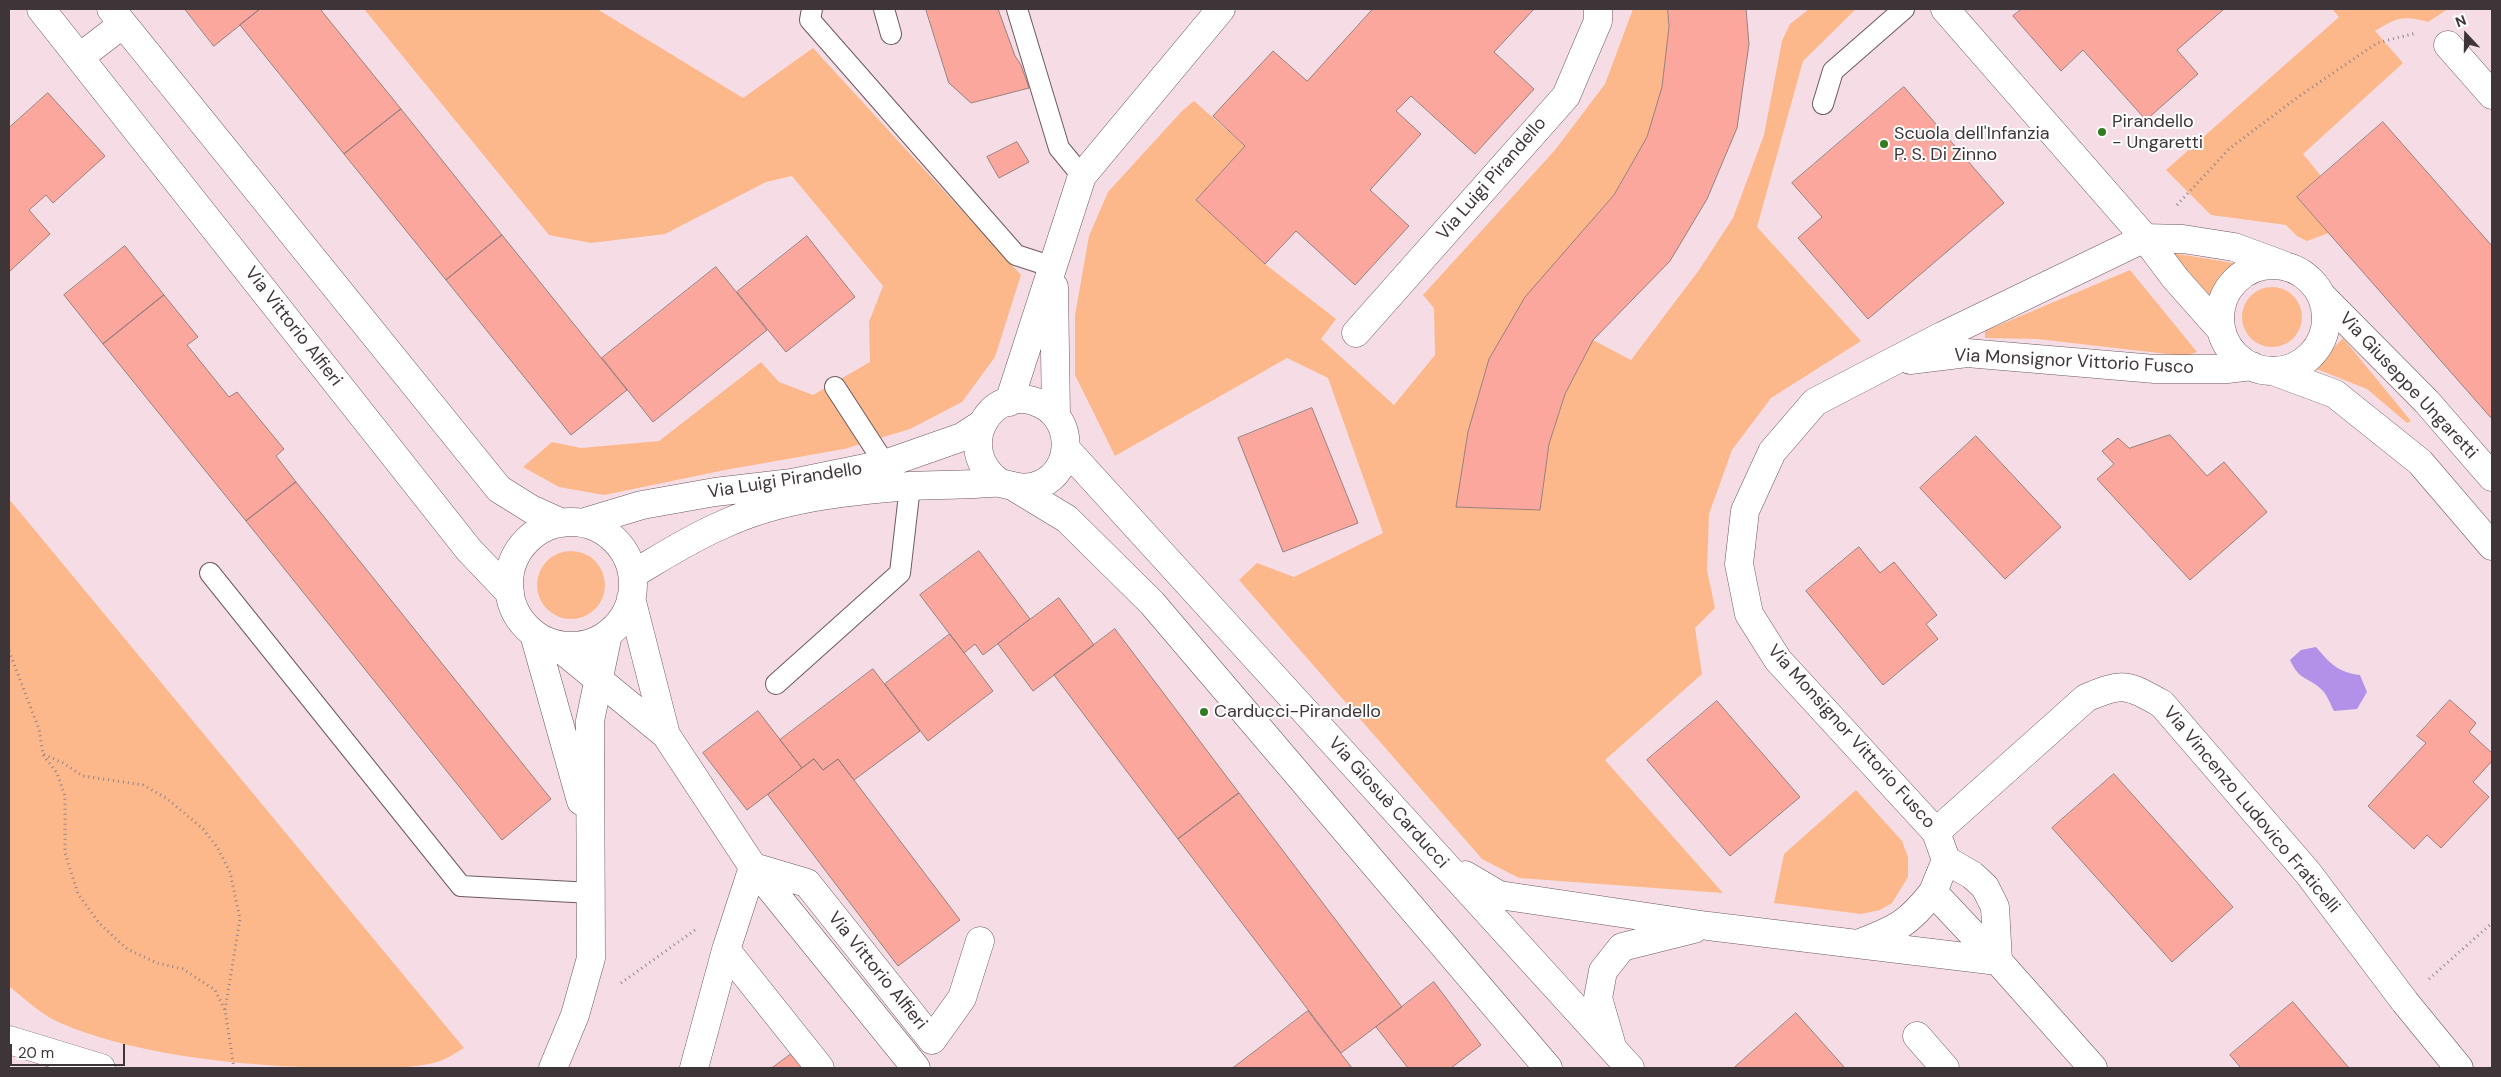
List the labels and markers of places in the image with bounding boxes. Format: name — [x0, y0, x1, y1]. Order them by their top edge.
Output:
place label: Pirandello - Ungaretti — [2112, 111, 2203, 154]
place label: Scuola dell'Infanzia P. S. Di Zinno — [1894, 123, 2050, 166]
marker: Pirandello - Ungaretti — [2096, 126, 2108, 138]
marker: Scuola dell'Infanzia P. S. Di Zinno — [1878, 138, 1890, 150]
place label: Carducci-Pirandello — [1214, 701, 1381, 723]
marker: Carducci-Pirandello — [1198, 706, 1210, 718]

